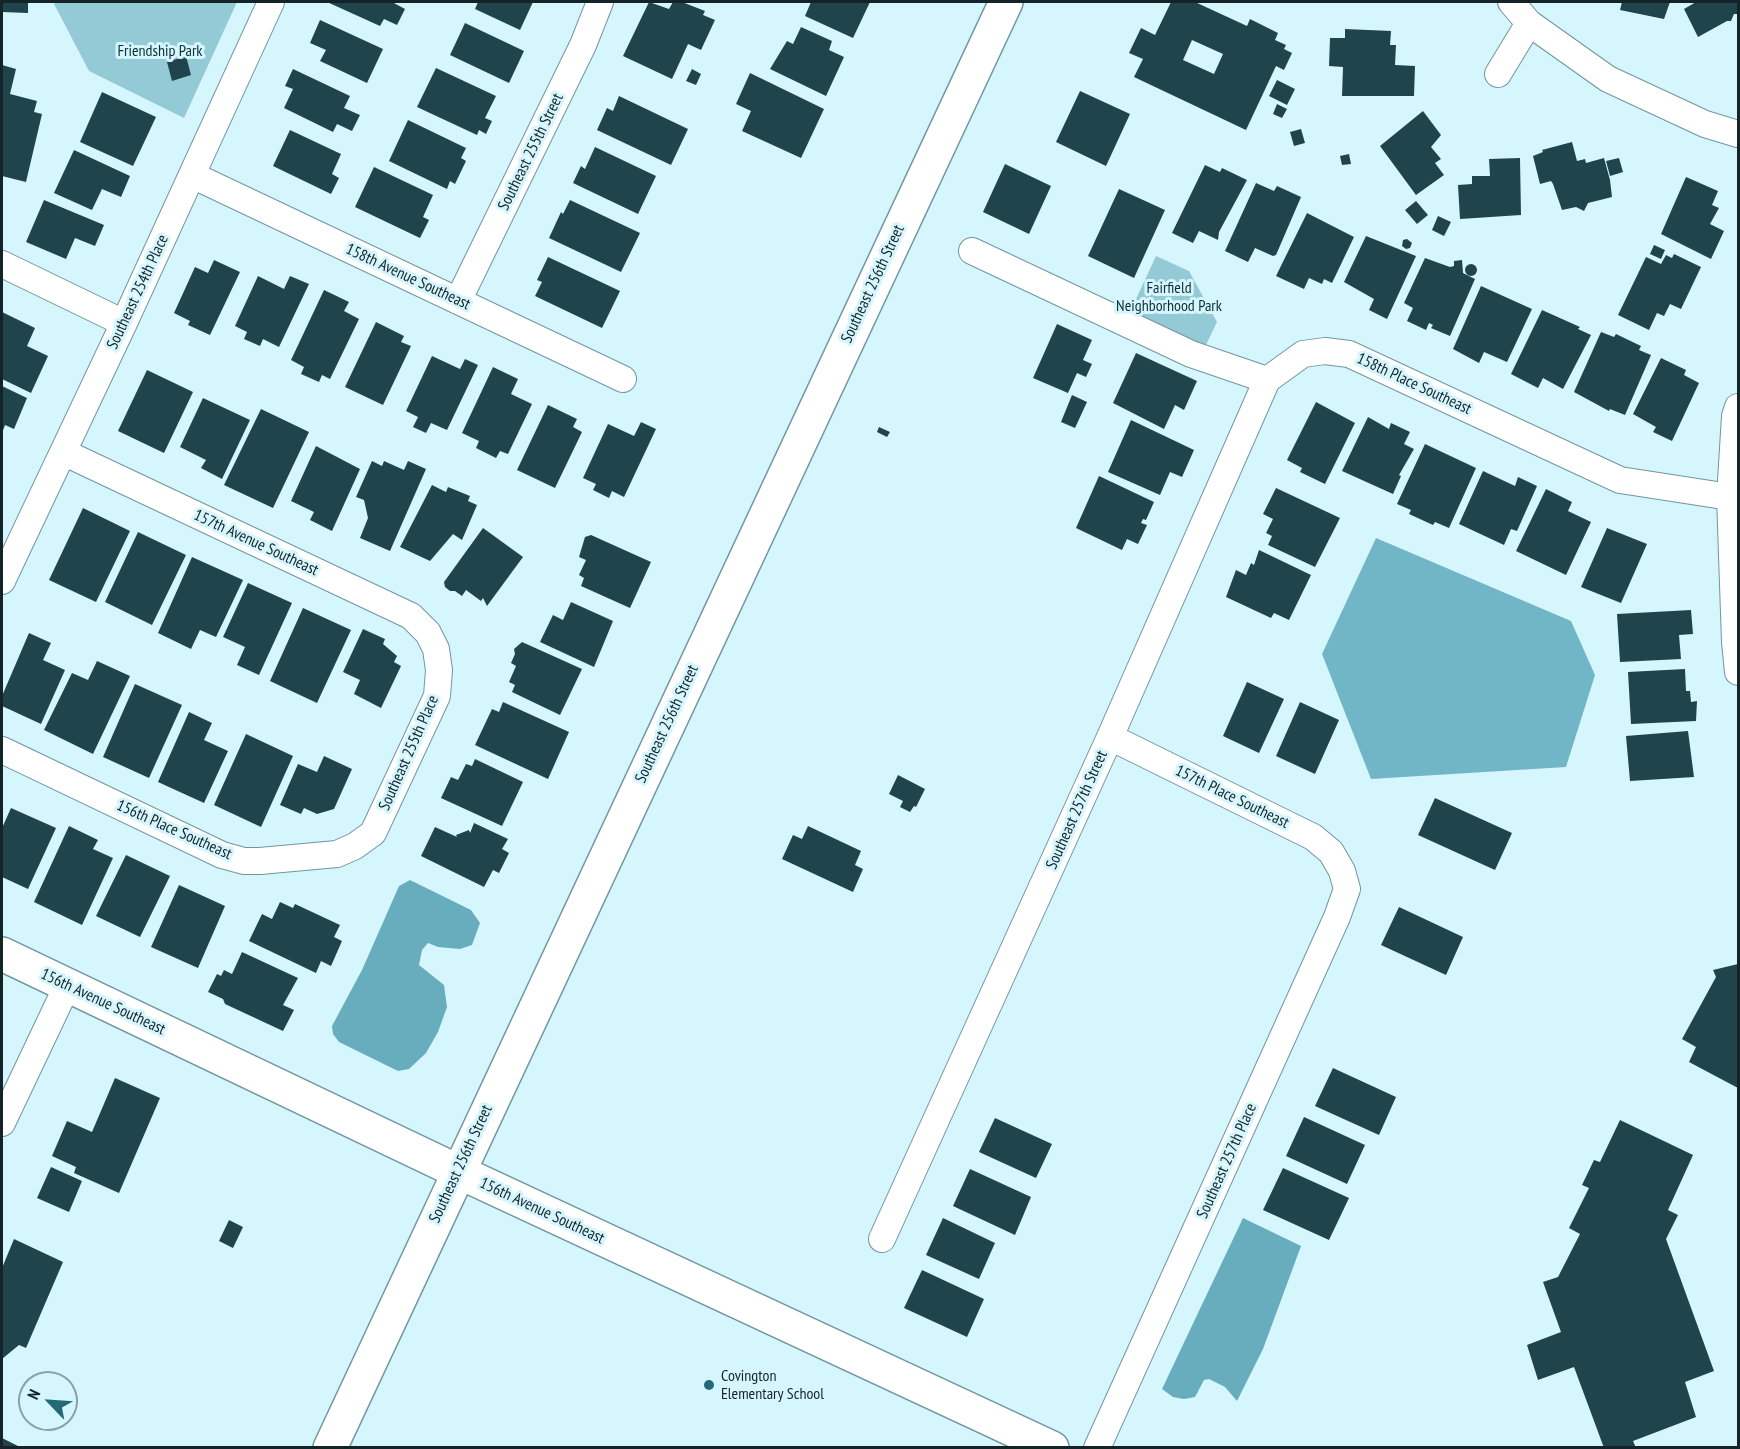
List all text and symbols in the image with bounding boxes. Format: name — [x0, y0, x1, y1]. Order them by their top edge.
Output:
park label: Friendship Park — [117, 41, 203, 61]
street label: Southeast 255th Street — [494, 90, 568, 214]
street label: Southeast 256th Street — [837, 222, 909, 346]
street label: Southeast 254th Place — [103, 232, 173, 352]
street label: 158th Avenue Southeast — [343, 240, 473, 314]
park label: Fairfield Neighborhood Park — [1116, 278, 1222, 316]
street label: 158th Place Southeast — [1354, 349, 1474, 419]
street label: 157th Avenue Southeast — [191, 506, 321, 580]
street label: Southeast 256th Street — [631, 662, 703, 786]
street label: Southeast 255th Place — [375, 692, 443, 814]
street label: Southeast 257th Street — [1042, 748, 1112, 872]
street label: 157th Place Southeast — [1172, 761, 1292, 833]
street label: 156th Place Southeast — [113, 796, 235, 864]
street label: 156th Avenue Southeast — [38, 965, 168, 1039]
street label: Southeast 257th Place — [1193, 1100, 1261, 1222]
street label: Southeast 256th Street — [425, 1102, 497, 1226]
street label: 156th Avenue Southeast — [477, 1174, 607, 1248]
place label: Covington Elementary School — [721, 1366, 824, 1404]
north arrow — [18, 1371, 78, 1431]
marker: Covington Elementary School — [702, 1378, 716, 1392]
text: N — [23, 1386, 44, 1402]

